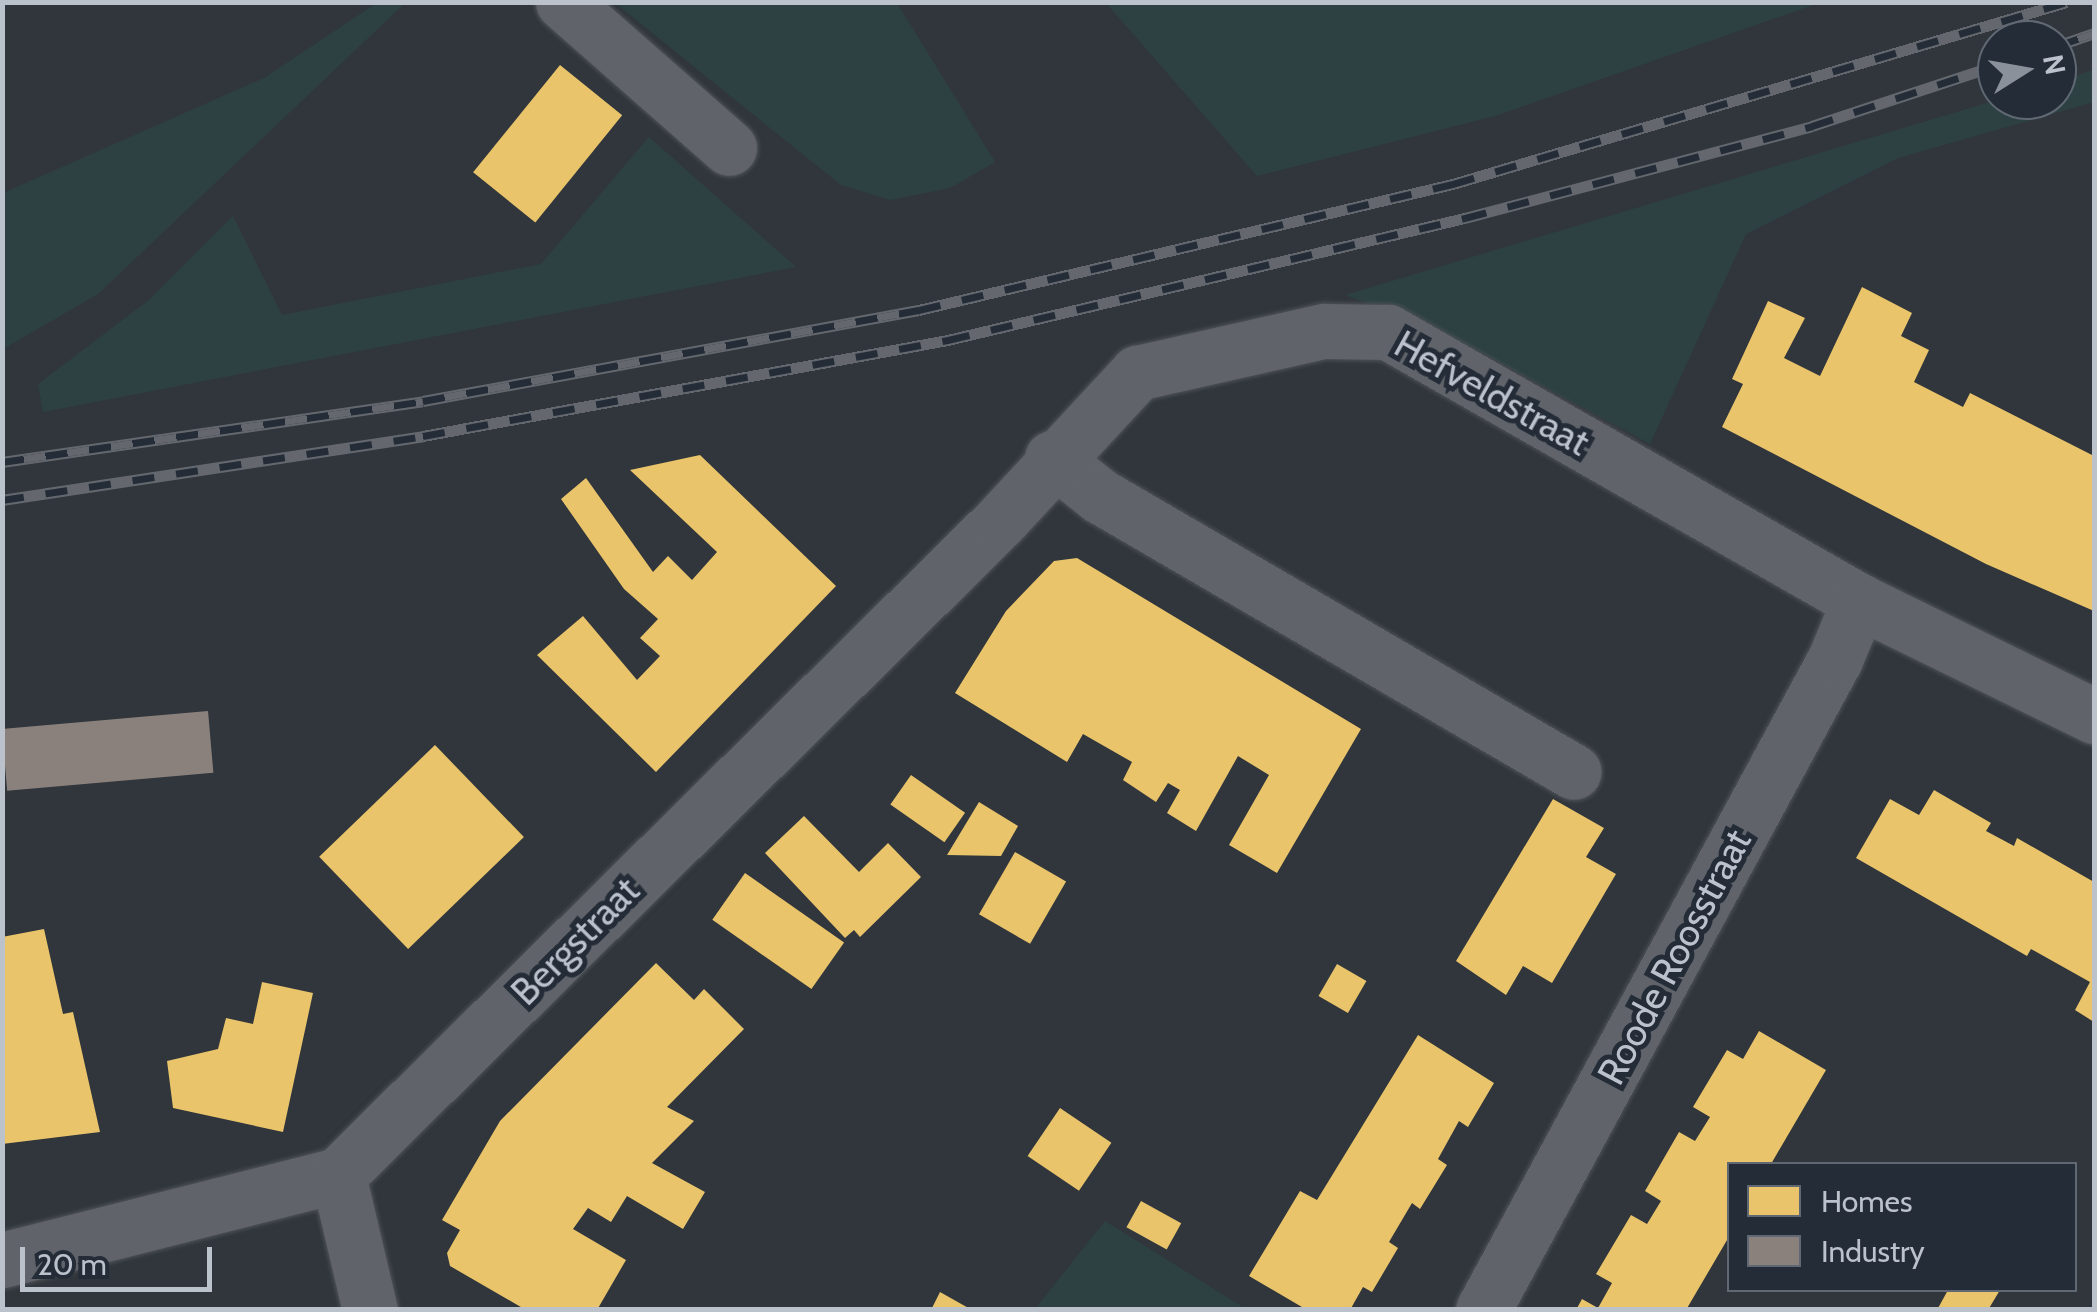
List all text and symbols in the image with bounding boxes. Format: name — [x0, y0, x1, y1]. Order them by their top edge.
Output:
north arrow — [1977, 20, 2077, 120]
text: N — [2036, 52, 2073, 78]
street label: Hefveldstraat — [1387, 321, 1597, 465]
street label: Roode Roosstraat — [1588, 822, 1760, 1092]
street label: Bergstraat — [502, 868, 648, 1014]
legend — [1727, 1162, 2077, 1292]
text: Homes — [1821, 1183, 1912, 1220]
scale bar — [25, 1227, 218, 1289]
text: Industry — [1821, 1233, 1925, 1270]
text: 20 m — [37, 1246, 107, 1283]

